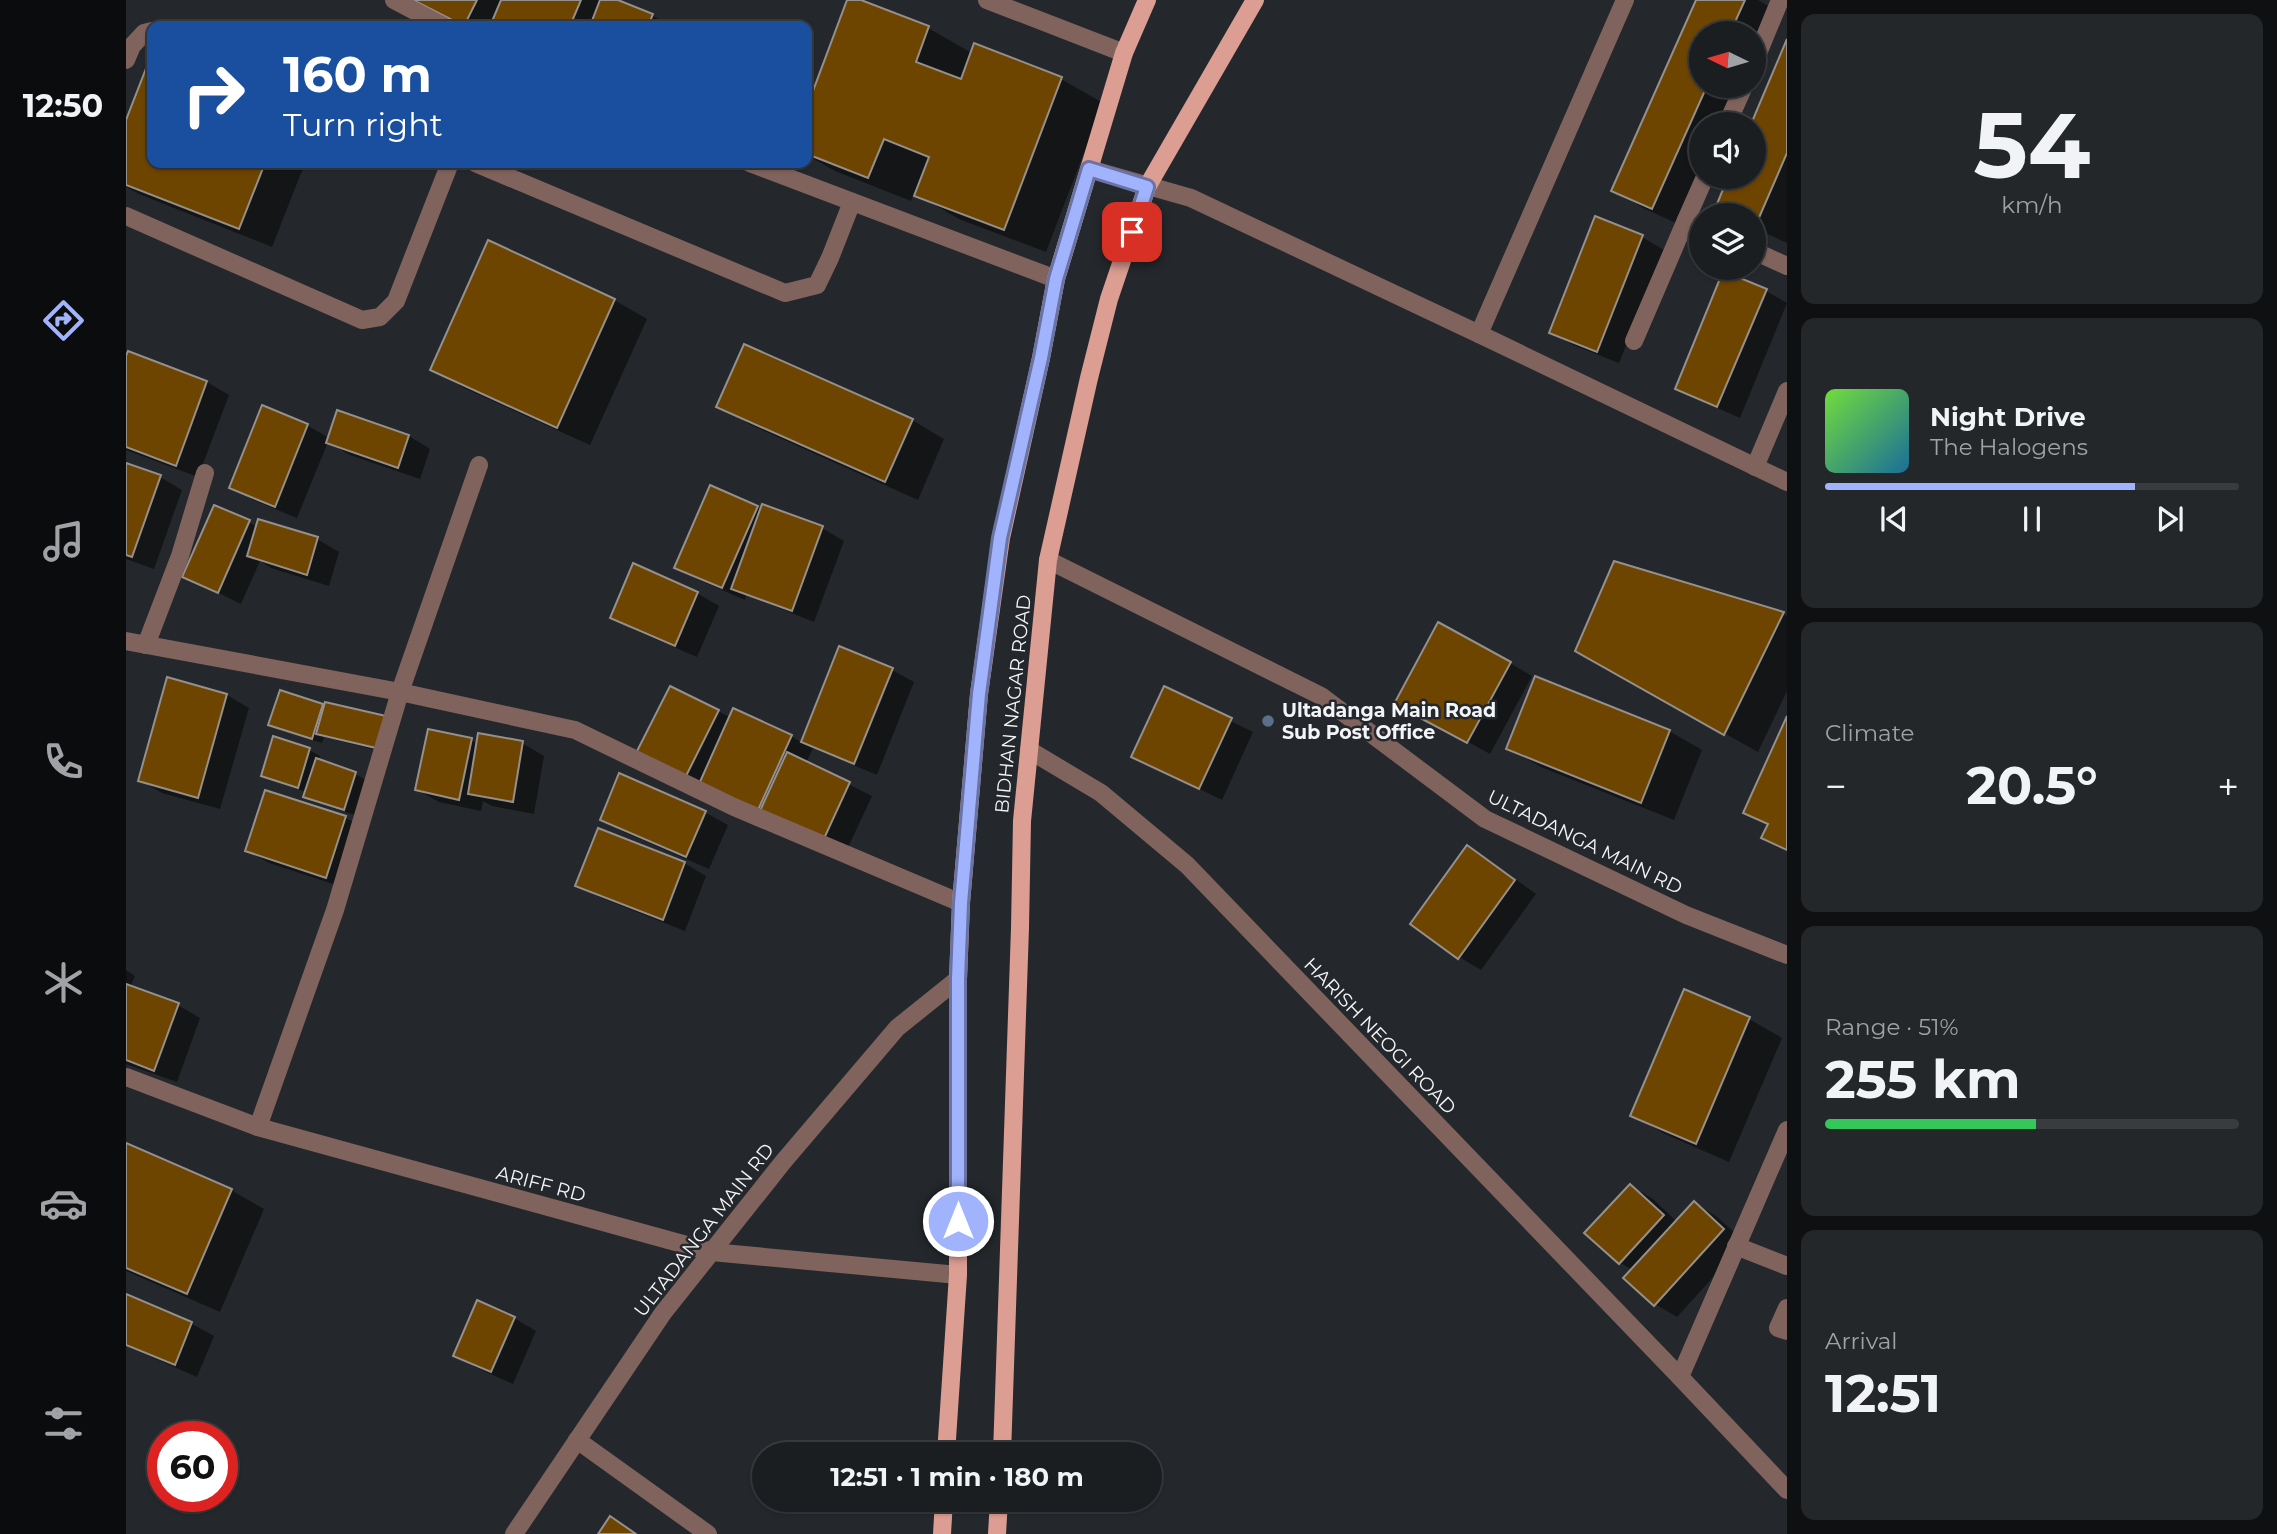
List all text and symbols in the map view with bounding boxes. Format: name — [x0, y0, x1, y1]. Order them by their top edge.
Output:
north arrow — [1689, 21, 1766, 98]
map controls — [1689, 21, 1766, 280]
text: 160 m — [283, 45, 432, 104]
icon: right — [168, 49, 259, 140]
text: 12:50 — [23, 86, 103, 125]
text: 54 — [1974, 90, 2090, 201]
text: Turn right — [283, 105, 443, 144]
button: sound — [1689, 112, 1766, 189]
text: km/h — [2001, 191, 2063, 219]
pin — [1102, 202, 1162, 262]
button: layers — [1689, 203, 1766, 280]
icon: arrive — [1113, 213, 1151, 251]
icon: directions — [39, 296, 88, 345]
text: Night Drive — [1930, 401, 2086, 433]
text: The Halogens — [1930, 433, 2088, 461]
icon: previous — [1875, 500, 1913, 538]
icon: pause — [2013, 500, 2051, 538]
icon: next — [2151, 500, 2189, 538]
icon: music — [39, 517, 88, 566]
street label: BIDHAN NAGAR ROAD — [990, 593, 1036, 815]
place label: Ultadanga Main Road Sub Post Office — [1282, 699, 1496, 744]
marker: Ultadanga Main Road Sub Post Office — [1260, 713, 1276, 729]
text: Climate — [1825, 719, 1914, 747]
icon: phone — [39, 737, 88, 786]
text: 20.5° — [1966, 754, 2098, 817]
text: − — [1825, 763, 1847, 810]
text: + — [2217, 763, 2239, 810]
street label: ULTADANGA MAIN RD — [1484, 785, 1686, 899]
street label: HARISH NEOGI ROAD — [1299, 953, 1461, 1119]
icon: climate — [39, 958, 88, 1007]
text: Range · 51% — [1825, 1013, 1959, 1041]
text: 255 km — [1825, 1048, 2020, 1111]
street label: ULTADANGA MAIN RD — [629, 1139, 779, 1321]
street label: ARIFF RD — [494, 1161, 588, 1207]
icon: car — [39, 1179, 88, 1228]
position arrow — [921, 1184, 995, 1258]
text: Arrival — [1825, 1327, 1898, 1355]
text: 12:51 — [1825, 1362, 1941, 1425]
icon: filters — [39, 1399, 88, 1448]
speed limit sign: 60 — [147, 1421, 238, 1512]
text: 12:51 · 1 min · 180 m — [830, 1461, 1084, 1493]

